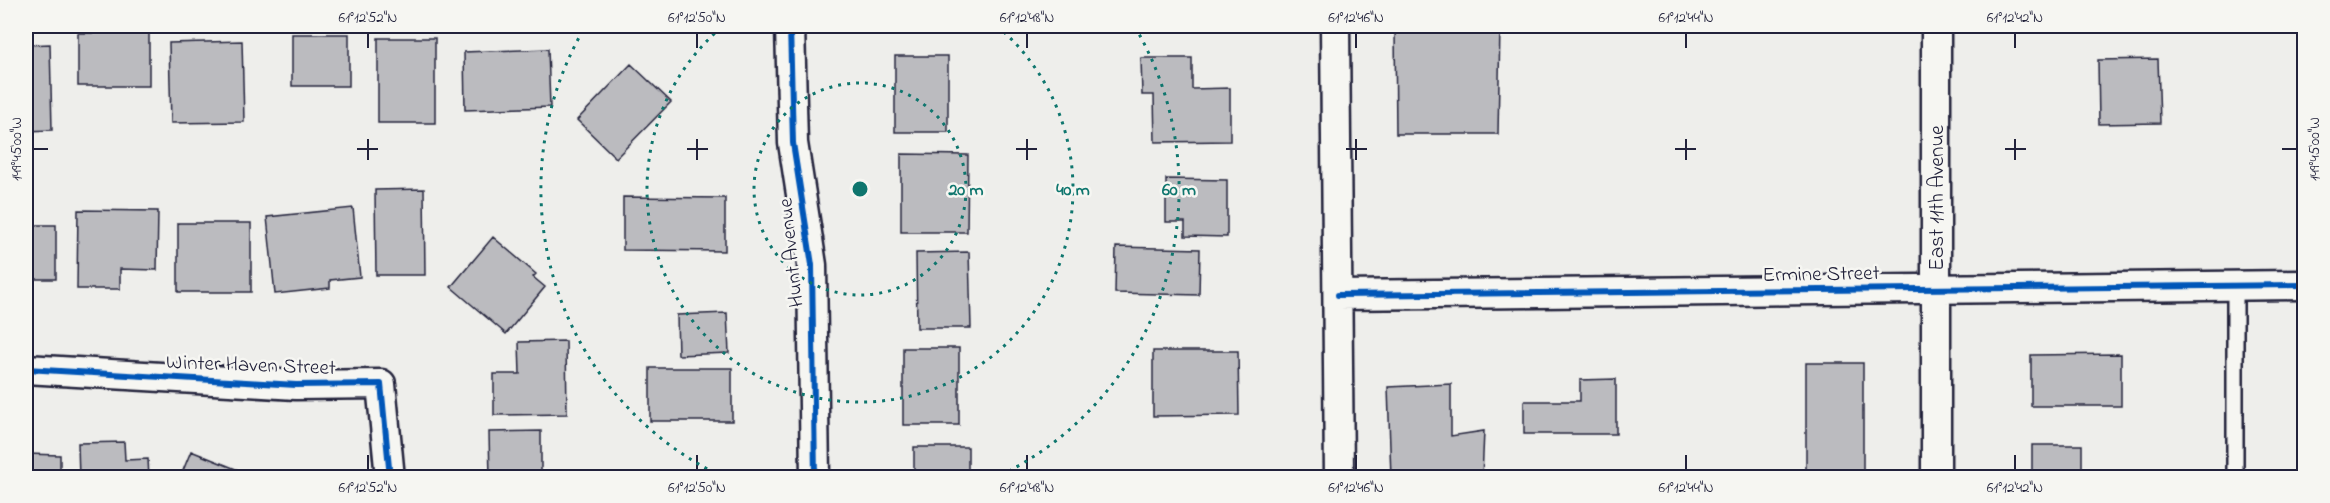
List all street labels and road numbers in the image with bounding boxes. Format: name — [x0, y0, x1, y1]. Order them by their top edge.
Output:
street label: East 11th Avenue — [1923, 125, 1953, 271]
street label: Hunt Avenue — [771, 196, 813, 309]
street label: Ermine Street — [1762, 259, 1880, 291]
street label: Winter Haven Street — [166, 348, 336, 384]

